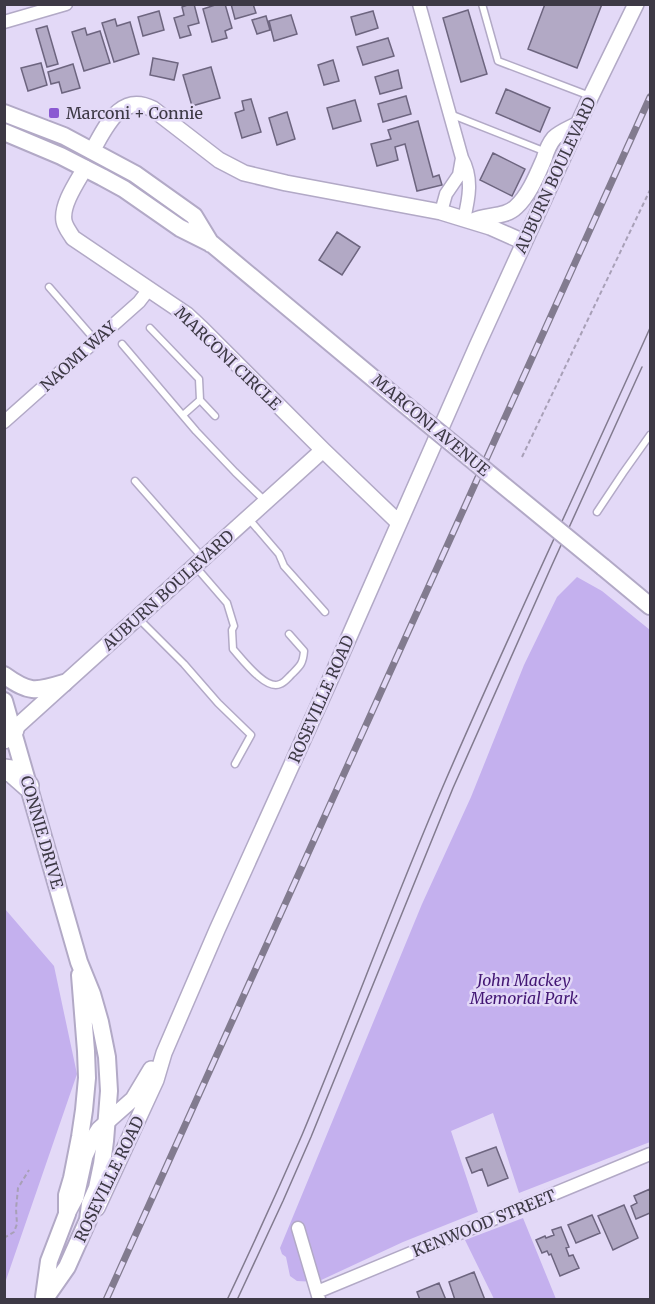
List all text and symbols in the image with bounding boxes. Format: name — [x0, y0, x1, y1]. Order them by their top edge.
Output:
street label: AUBURN BOULEVARD — [510, 94, 600, 257]
place label: Marconi + Connie — [66, 103, 203, 123]
marker: Marconi + Connie — [47, 106, 61, 120]
street label: MARCONI CIRCLE — [171, 302, 286, 414]
street label: NAOMI WAY — [36, 316, 121, 395]
street label: MARCONI AVENUE — [368, 370, 495, 481]
street label: AUBURN BOULEVARD — [97, 526, 238, 655]
street label: ROSEVILLE ROAD — [284, 632, 358, 766]
street label: CONNIE DRIVE — [16, 773, 68, 892]
park label: John Mackey Memorial Park — [469, 970, 578, 1008]
street label: ROSEVILLE ROAD — [70, 1113, 148, 1245]
street label: KENWOOD STREET — [409, 1185, 559, 1261]

